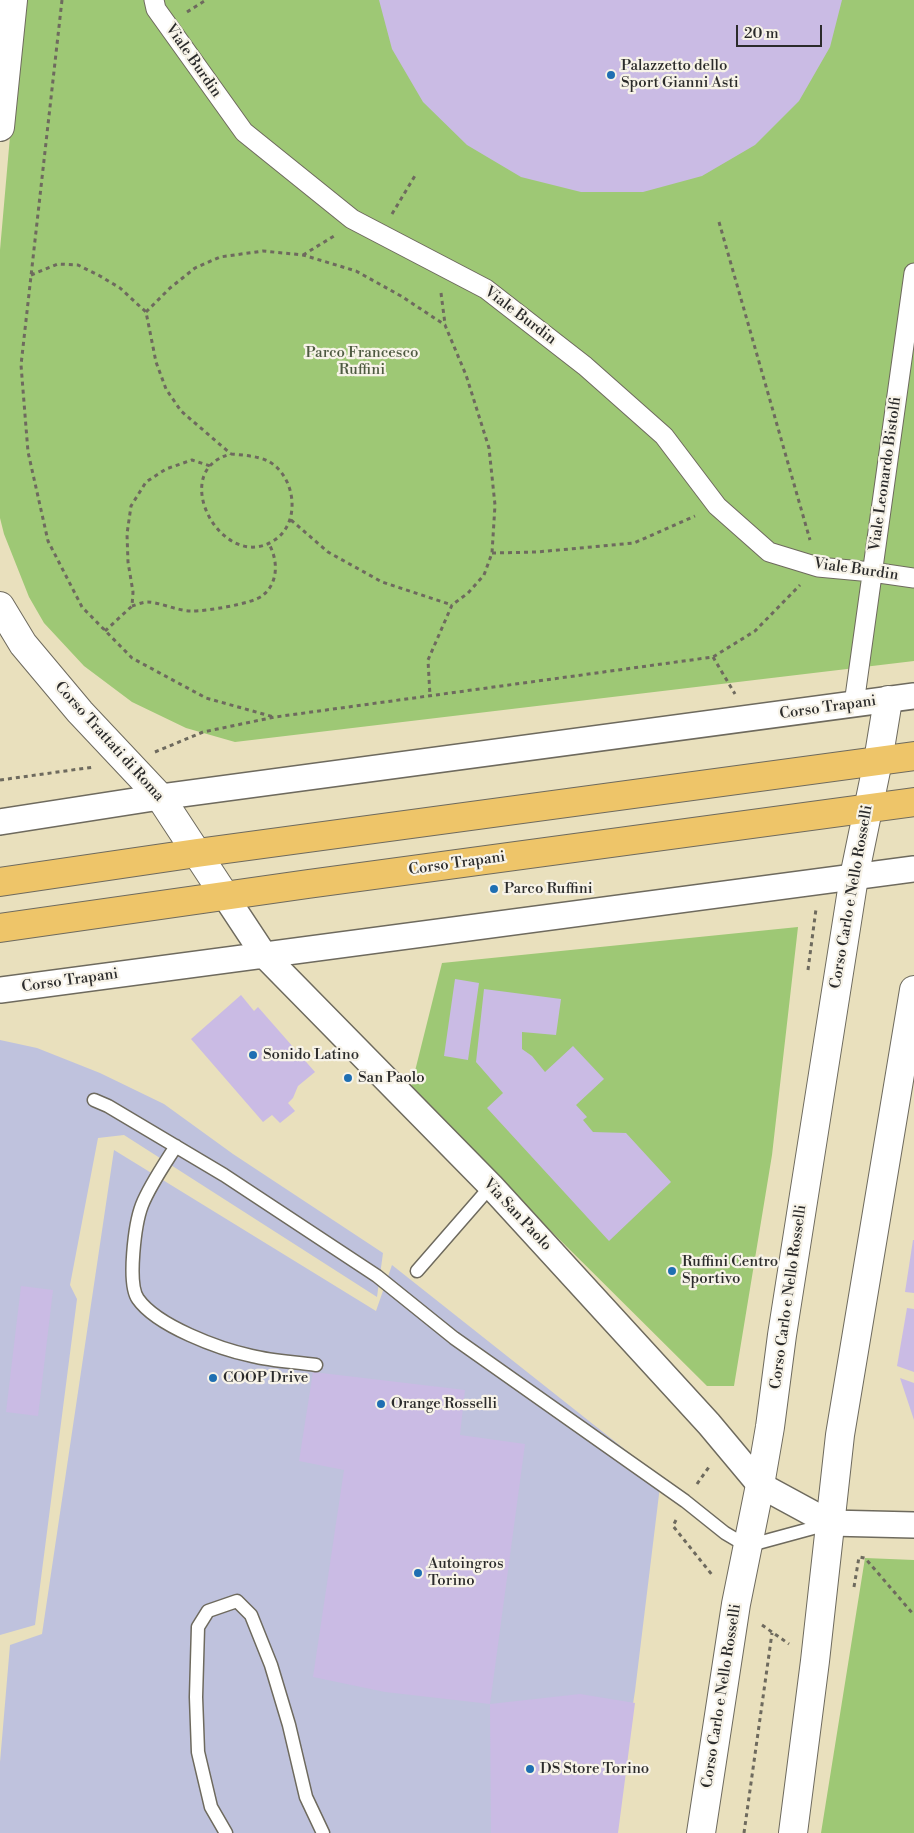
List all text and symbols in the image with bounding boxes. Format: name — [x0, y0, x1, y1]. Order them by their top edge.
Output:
scale bar — [739, 15, 825, 47]
street label: Viale Burdin — [161, 21, 225, 101]
text: 20 m — [744, 24, 779, 43]
place label: Palazzetto dello Sport Gianni Asti — [621, 57, 739, 92]
marker: Palazzetto dello Sport Gianni Asti — [605, 69, 617, 81]
street label: Viale Burdin — [480, 283, 560, 349]
park label: Parco Francesco Ruffini — [306, 344, 418, 379]
street label: Viale Leonardo Bistolfi — [866, 396, 906, 552]
street label: Viale Burdin — [812, 555, 900, 585]
street label: Corso Trattati di Roma — [50, 678, 168, 806]
street label: Corso Trapani — [779, 692, 877, 724]
street label: Corso Carlo e Nello Rosselli — [827, 804, 877, 990]
street label: Corso Trapani — [408, 848, 506, 880]
place label: Parco Ruffini — [504, 880, 593, 898]
marker: Parco Ruffini — [488, 883, 500, 895]
street label: Corso Trapani — [21, 965, 119, 997]
place label: Sonido Latino — [263, 1046, 359, 1064]
marker: Sonido Latino — [247, 1049, 259, 1061]
place label: San Paolo — [358, 1069, 425, 1087]
marker: San Paolo — [342, 1072, 354, 1084]
street label: Via San Paolo — [479, 1175, 555, 1255]
street label: Corso Carlo e Nello Rosselli — [767, 1204, 811, 1390]
place label: Ruffini Centro Sportivo — [682, 1253, 778, 1288]
marker: Ruffini Centro Sportivo — [666, 1265, 678, 1277]
place label: COOP Drive — [223, 1369, 308, 1387]
marker: COOP Drive — [207, 1372, 219, 1384]
place label: Orange Rosselli — [391, 1395, 497, 1413]
marker: Orange Rosselli — [375, 1398, 387, 1410]
place label: Autoingros Torino — [428, 1555, 504, 1590]
marker: Autoingros Torino — [412, 1567, 424, 1579]
street label: Corso Carlo e Nello Rosselli — [699, 1603, 745, 1789]
place label: DS Store Torino — [540, 1760, 649, 1778]
marker: DS Store Torino — [524, 1763, 536, 1775]

